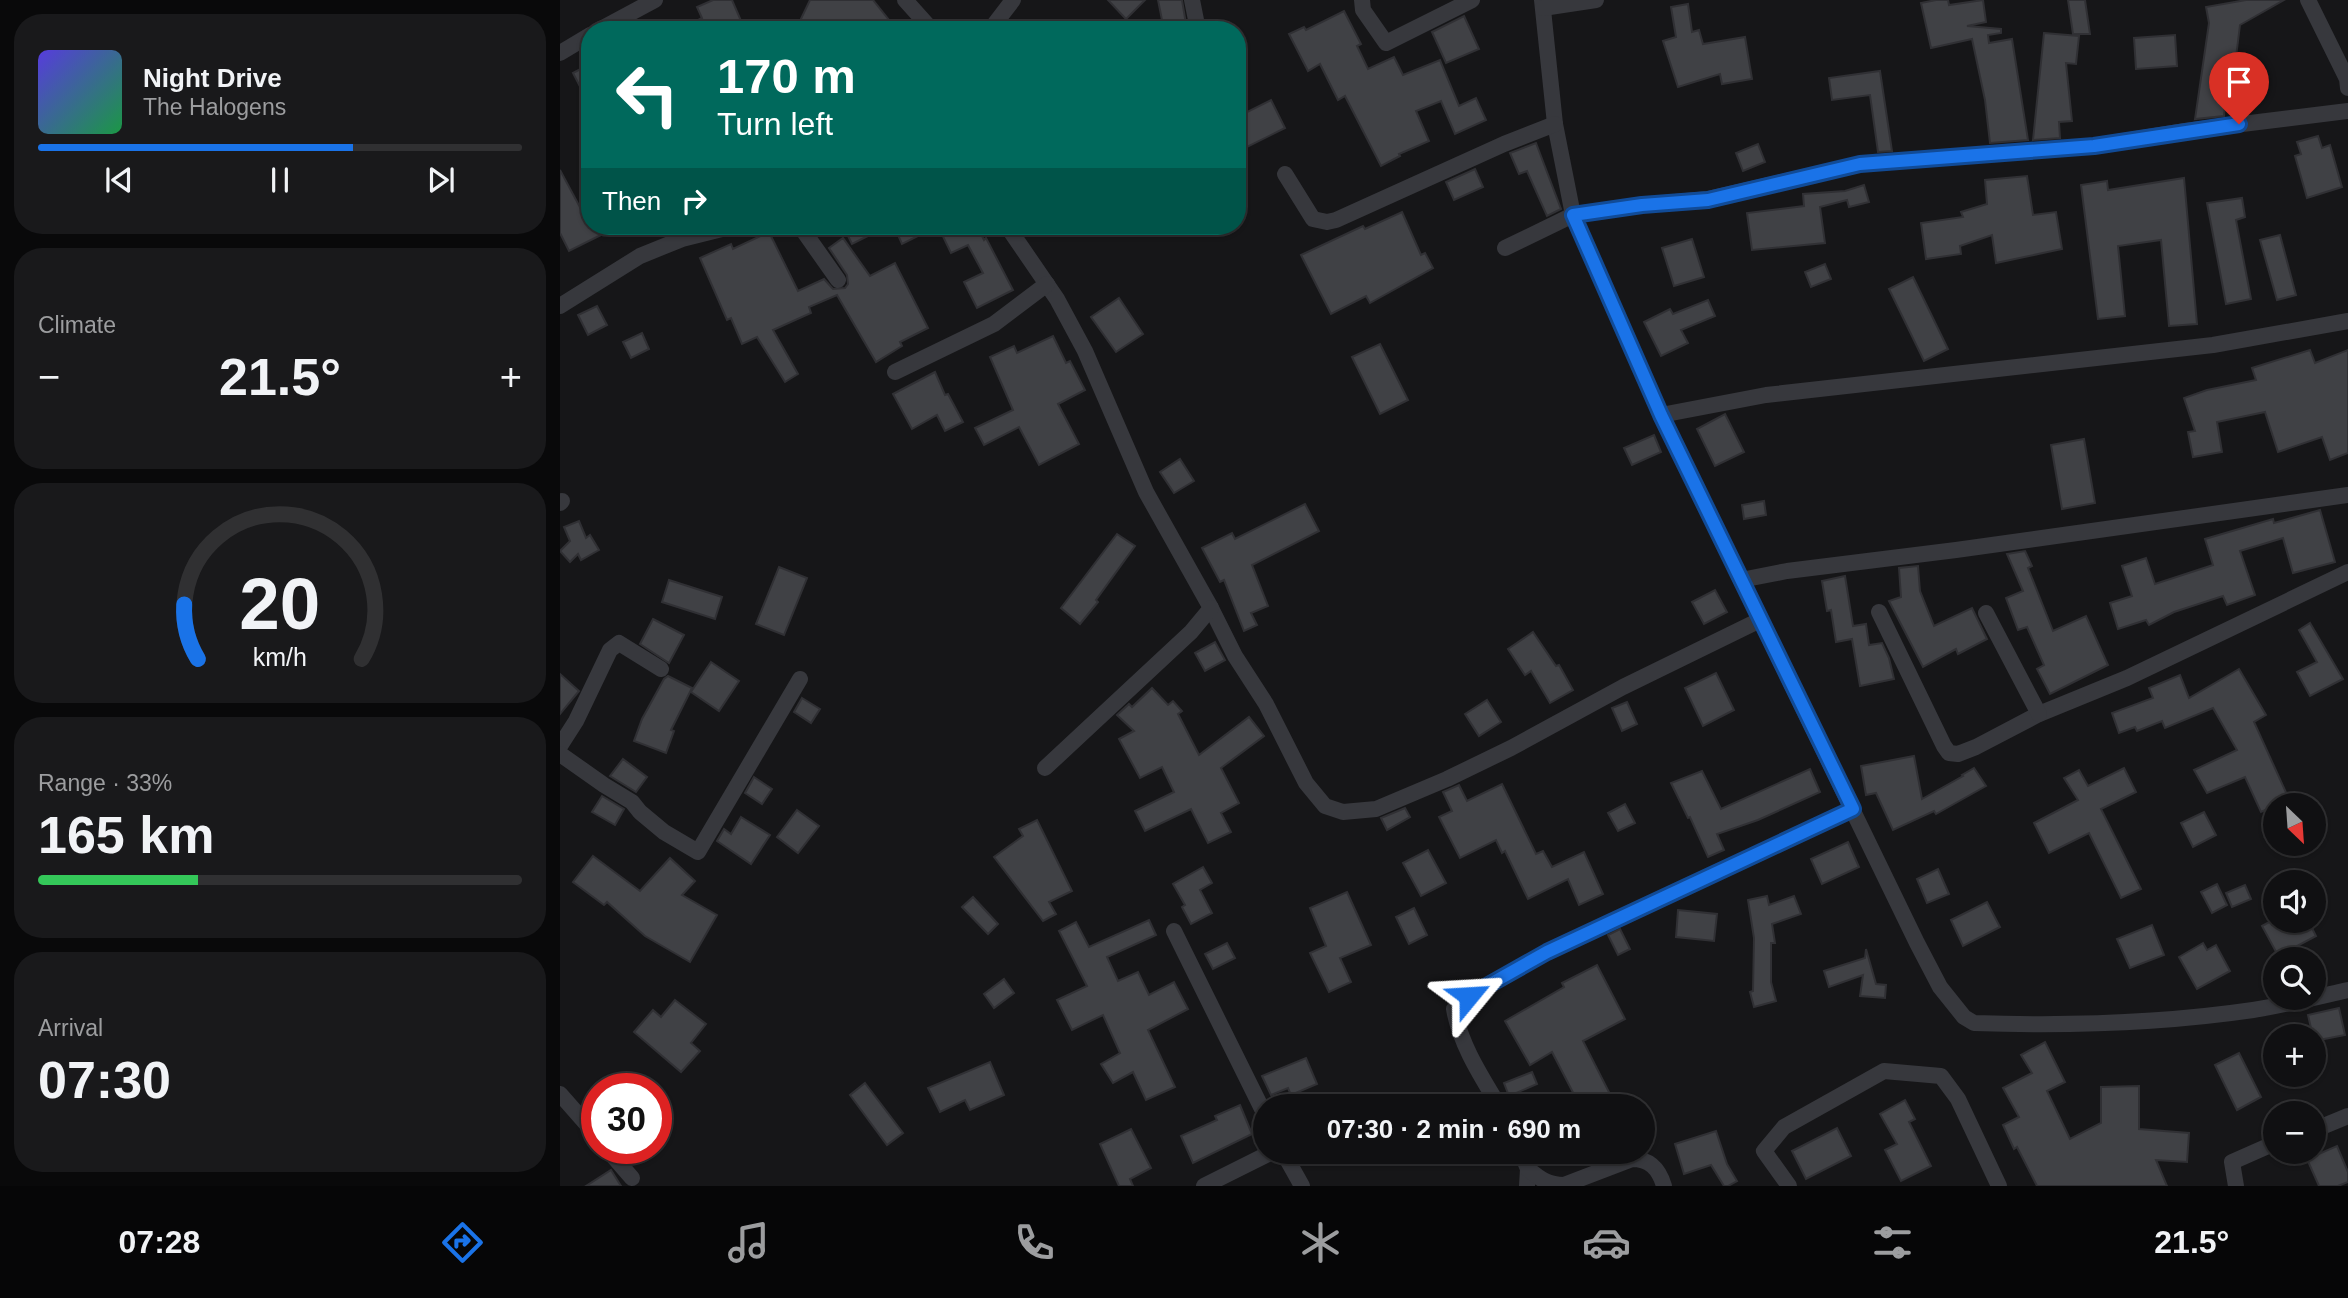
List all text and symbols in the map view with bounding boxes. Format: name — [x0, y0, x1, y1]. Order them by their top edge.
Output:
icon: left — [602, 49, 693, 140]
text: 170 m — [717, 49, 856, 103]
pin — [2209, 52, 2269, 124]
text: Night Drive — [143, 63, 282, 93]
icon: arrive — [2220, 63, 2258, 101]
text: The Halogens — [143, 94, 286, 120]
text: Turn left — [717, 106, 833, 142]
icon: previous — [100, 161, 138, 199]
icon: pause — [261, 161, 299, 199]
icon: next — [422, 161, 460, 199]
icon: right — [675, 182, 713, 220]
text: Then — [602, 186, 661, 216]
text: Climate — [38, 312, 116, 338]
text: 21.5° — [219, 348, 341, 406]
text: − — [38, 356, 60, 398]
text: + — [500, 356, 522, 398]
text: 20 — [240, 563, 320, 644]
text: km/h — [253, 643, 307, 671]
text: Range · 33% — [38, 770, 172, 796]
north arrow — [2263, 793, 2326, 856]
map controls — [2263, 793, 2326, 1164]
text: 165 km — [38, 806, 214, 864]
button: sound — [2263, 870, 2326, 933]
button: search — [2263, 947, 2326, 1010]
position arrow — [1432, 959, 1506, 1033]
text: Arrival — [38, 1015, 103, 1041]
button: + — [2263, 1024, 2326, 1087]
text: 07:30 — [38, 1051, 171, 1109]
speed limit sign: 30 — [581, 1073, 672, 1164]
button: − — [2263, 1101, 2326, 1164]
text: 07:30 · 2 min · 690 m — [1327, 1114, 1581, 1144]
icon: directions — [438, 1218, 487, 1267]
icon: music — [724, 1218, 773, 1267]
icon: phone — [1010, 1218, 1059, 1267]
icon: climate — [1296, 1218, 1345, 1267]
icon: car — [1582, 1218, 1631, 1267]
icon: filters — [1868, 1218, 1917, 1267]
text: 07:28 — [119, 1224, 200, 1260]
text: 21.5° — [2154, 1224, 2229, 1260]

